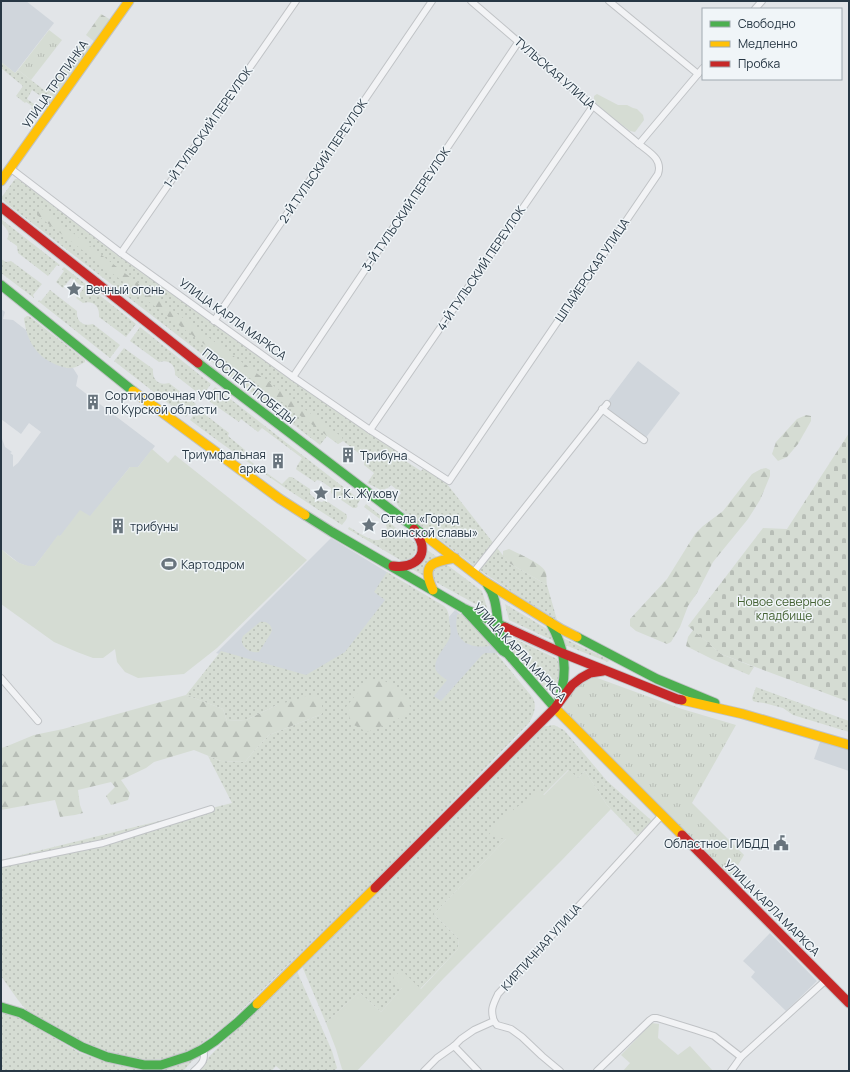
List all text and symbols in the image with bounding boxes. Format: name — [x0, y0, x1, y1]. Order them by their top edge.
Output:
legend — [702, 8, 842, 80]
text: Свободно — [738, 15, 796, 32]
street label: ТУЛЬСКАЯ УЛИЦА — [511, 33, 599, 113]
text: Медленно — [738, 35, 798, 52]
street label: УЛИЦА ТРОПИНКА — [18, 36, 92, 132]
text: Пробка — [738, 55, 780, 72]
street label: 1-Й ТУЛЬСКИЙ ПЕРЕУЛОК — [160, 62, 257, 191]
street label: 2-Й ТУЛЬСКИЙ ПЕРЕУЛОК — [275, 95, 372, 227]
street label: 3-Й ТУЛЬСКИЙ ПЕРЕУЛОК — [358, 143, 454, 274]
street label: 4-Й ТУЛЬСКИЙ ПЕРЕУЛОК — [433, 202, 530, 334]
street label: ШПАЙЕРСКАЯ УЛИЦА — [551, 214, 633, 325]
street label: УЛИЦА КАРЛА МАРКСА — [176, 274, 291, 364]
place icon: Вечный огонь — [65, 280, 83, 298]
place label: Вечный огонь — [86, 281, 164, 298]
street label: ПРОСПЕКТ ПОБЕДЫ — [199, 344, 299, 428]
place label: Сортировочная УФПС по Курской области — [105, 387, 231, 418]
building icon: Сортировочная УФПС по Курской области — [84, 393, 102, 411]
place label: Триумфальная арка — [182, 446, 266, 477]
building icon: Трибуна — [339, 446, 357, 464]
place label: Трибуна — [360, 447, 407, 464]
building icon: Триумфальная арка — [269, 452, 287, 470]
place icon: Г. К. Жукову — [312, 484, 330, 502]
place label: Г. К. Жукову — [333, 485, 399, 502]
place label: Стела «Город воинской славы» — [381, 510, 478, 541]
place icon: Стела «Город воинской славы» — [360, 516, 378, 534]
building icon: трибуны — [109, 517, 127, 535]
place label: трибуны — [130, 518, 178, 535]
sports icon: Картодром — [160, 555, 178, 573]
place label: Картодром — [181, 556, 245, 573]
park label: Новое северное кладбище — [737, 593, 831, 624]
street label: УЛИЦА КАРЛА МАРКСА — [470, 599, 571, 705]
public building icon: Областное ГИБДД — [772, 834, 790, 852]
place label: Областное ГИБДД — [664, 835, 769, 852]
street label: УЛИЦА КАРЛА МАРКСА — [720, 856, 824, 960]
street label: КИРПИЧНАЯ УЛИЦА — [497, 899, 585, 994]

